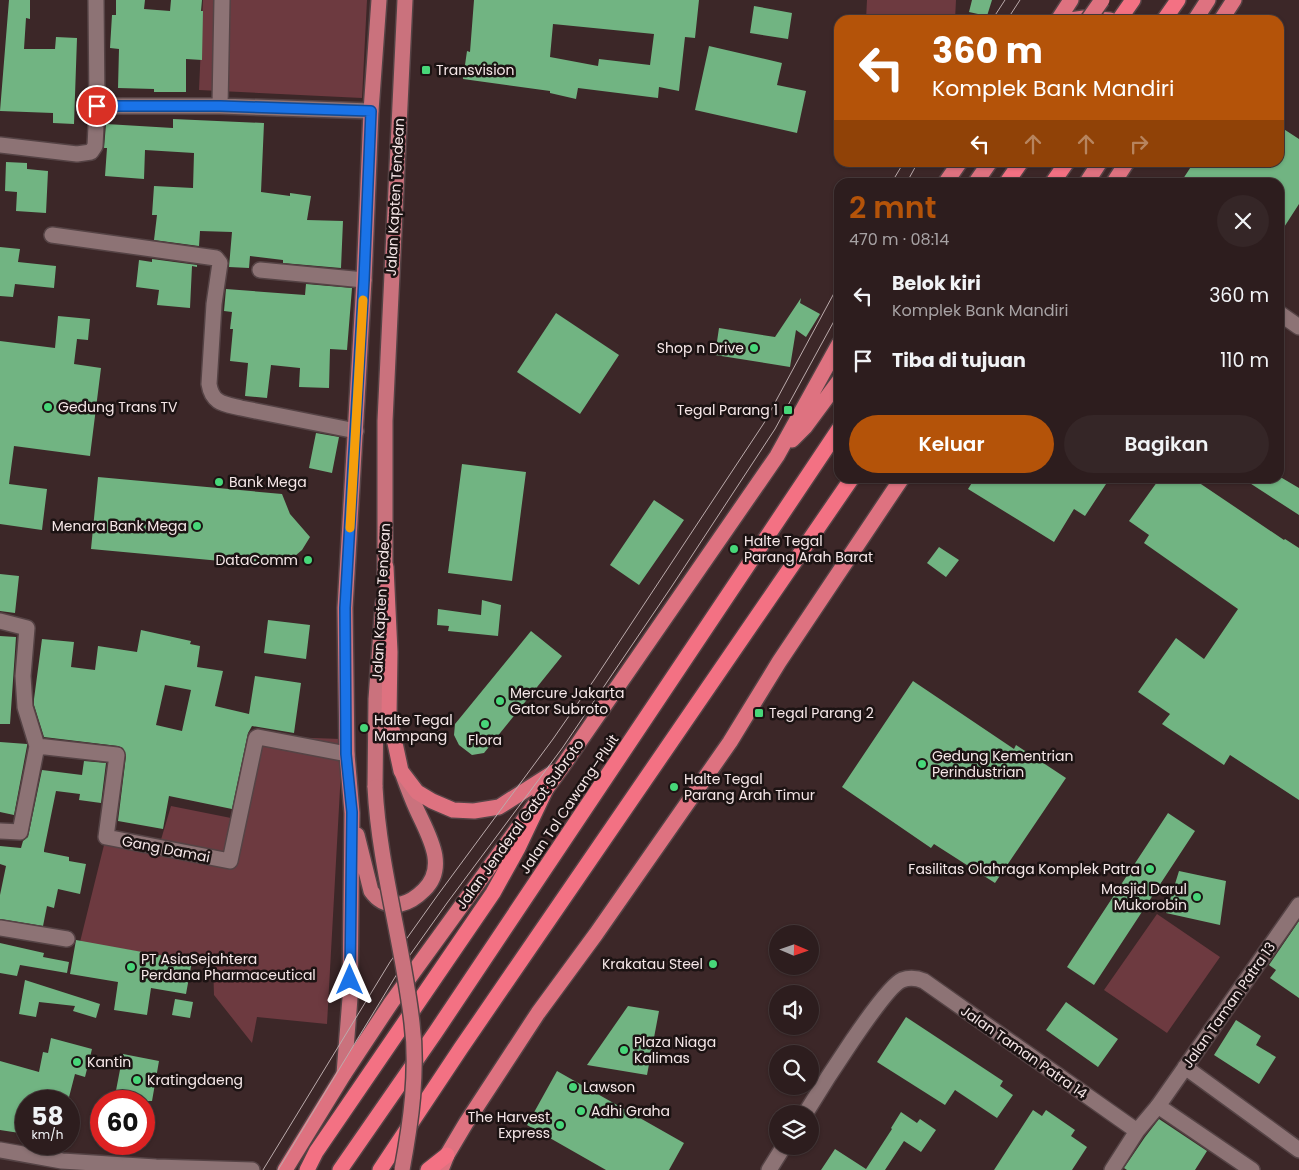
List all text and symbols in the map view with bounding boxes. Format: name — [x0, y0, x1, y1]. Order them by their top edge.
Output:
text: 360 m — [932, 26, 1043, 75]
icon: left — [849, 35, 914, 100]
place label: Transvision — [436, 60, 515, 80]
marker: Transvision — [420, 64, 432, 76]
text: Komplek Bank Mandiri — [932, 73, 1175, 104]
pin — [76, 85, 118, 127]
icon: arrive — [83, 92, 111, 120]
street label: Jalan Kapten Tendean — [381, 118, 409, 276]
icon: left — [966, 130, 994, 158]
icon: ahead — [1019, 130, 1047, 158]
icon: ahead — [1072, 130, 1100, 158]
icon: right — [1125, 130, 1153, 158]
text: 2 mnt — [849, 186, 936, 229]
button: close — [1217, 195, 1269, 247]
text: 470 m · 08:14 — [849, 228, 949, 251]
text: Belok kiri — [892, 270, 981, 297]
icon: left — [849, 282, 877, 310]
text: 360 m — [1209, 282, 1269, 309]
text: Komplek Bank Mandiri — [892, 299, 1068, 322]
place label: Shop n Drive — [657, 338, 744, 358]
marker: Shop n Drive — [748, 342, 760, 354]
icon: arrive — [849, 347, 877, 375]
text: Tiba di tujuan — [892, 347, 1026, 374]
text: 110 m — [1220, 347, 1269, 374]
place label: Gedung Trans TV — [58, 397, 178, 417]
place label: Tegal Parang 1 — [677, 400, 778, 420]
marker: Gedung Trans TV — [42, 401, 54, 413]
marker: Tegal Parang 1 — [782, 404, 794, 416]
button: Keluar — [849, 415, 1054, 473]
button: Bagikan — [1064, 415, 1269, 473]
place label: Bank Mega — [229, 472, 307, 492]
marker: Bank Mega — [213, 476, 225, 488]
place label: Menara Bank Mega — [52, 516, 187, 536]
marker: Menara Bank Mega — [191, 520, 203, 532]
street label: Jalan Kapten Tendean — [367, 523, 395, 681]
place label: Halte Tegal Parang Arah Barat — [744, 531, 873, 567]
marker: Halte Tegal Parang Arah Barat — [728, 543, 740, 555]
place label: DataComm — [215, 550, 298, 570]
marker: DataComm — [302, 554, 314, 566]
place label: Mercure Jakarta Gator Subroto — [510, 683, 624, 719]
marker: Mercure Jakarta Gator Subroto — [494, 695, 506, 707]
place label: Tegal Parang 2 — [769, 703, 874, 723]
marker: Tegal Parang 2 — [753, 707, 765, 719]
place label: Halte Tegal Mampang — [374, 710, 453, 746]
marker: Flora — [479, 718, 491, 730]
marker: Halte Tegal Mampang — [358, 722, 370, 734]
place label: Flora — [468, 730, 502, 750]
street label: Jalan Tol Cawang–Pluit — [515, 730, 623, 878]
street label: Jalan Jenderal Gatot Subroto — [451, 735, 589, 913]
place label: Gedung Kementrian Perindustrian — [932, 746, 1073, 782]
marker: Gedung Kementrian Perindustrian — [916, 758, 928, 770]
place label: Halte Tegal Parang Arah Timur — [684, 769, 815, 805]
marker: Halte Tegal Parang Arah Timur — [668, 781, 680, 793]
street label: Gang Damai — [120, 831, 212, 867]
place label: Fasilitas Olahraga Komplek Patra — [908, 859, 1140, 879]
marker: Fasilitas Olahraga Komplek Patra — [1144, 863, 1156, 875]
place label: Masjid Darul Mukorobin — [1101, 879, 1187, 915]
marker: Masjid Darul Mukorobin — [1191, 891, 1203, 903]
north arrow — [769, 925, 819, 975]
map controls — [769, 925, 819, 1155]
street label: Jalan Taman Patra 13 — [1178, 938, 1280, 1072]
place label: PT AsiaSejahtera Perdana Pharmaceutical — [141, 949, 316, 985]
position arrow — [323, 953, 375, 1005]
place label: Krakatau Steel — [602, 954, 703, 974]
marker: Krakatau Steel — [707, 958, 719, 970]
marker: PT AsiaSejahtera Perdana Pharmaceutical — [125, 961, 137, 973]
button: sound — [769, 985, 819, 1035]
street label: Jalan Taman Patra 14 — [957, 1001, 1092, 1103]
place label: Plaza Niaga Kalimas — [634, 1032, 716, 1068]
marker: Plaza Niaga Kalimas — [618, 1044, 630, 1056]
button: search — [769, 1045, 819, 1095]
place label: Kantin — [87, 1052, 131, 1072]
marker: Kantin — [71, 1056, 83, 1068]
place label: Kratingdaeng — [147, 1070, 243, 1090]
marker: Kratingdaeng — [131, 1074, 143, 1086]
place label: Lawson — [583, 1077, 635, 1097]
marker: Lawson — [567, 1081, 579, 1093]
speed limit sign: 60 — [90, 1090, 155, 1155]
text: 58 — [31, 1099, 64, 1134]
place label: Adhi Graha — [591, 1101, 670, 1121]
marker: Adhi Graha — [575, 1105, 587, 1117]
button: layers — [769, 1105, 819, 1155]
place label: The Harvest Express — [468, 1107, 550, 1143]
marker: The Harvest Express — [554, 1119, 566, 1131]
text: km/h — [32, 1126, 63, 1143]

